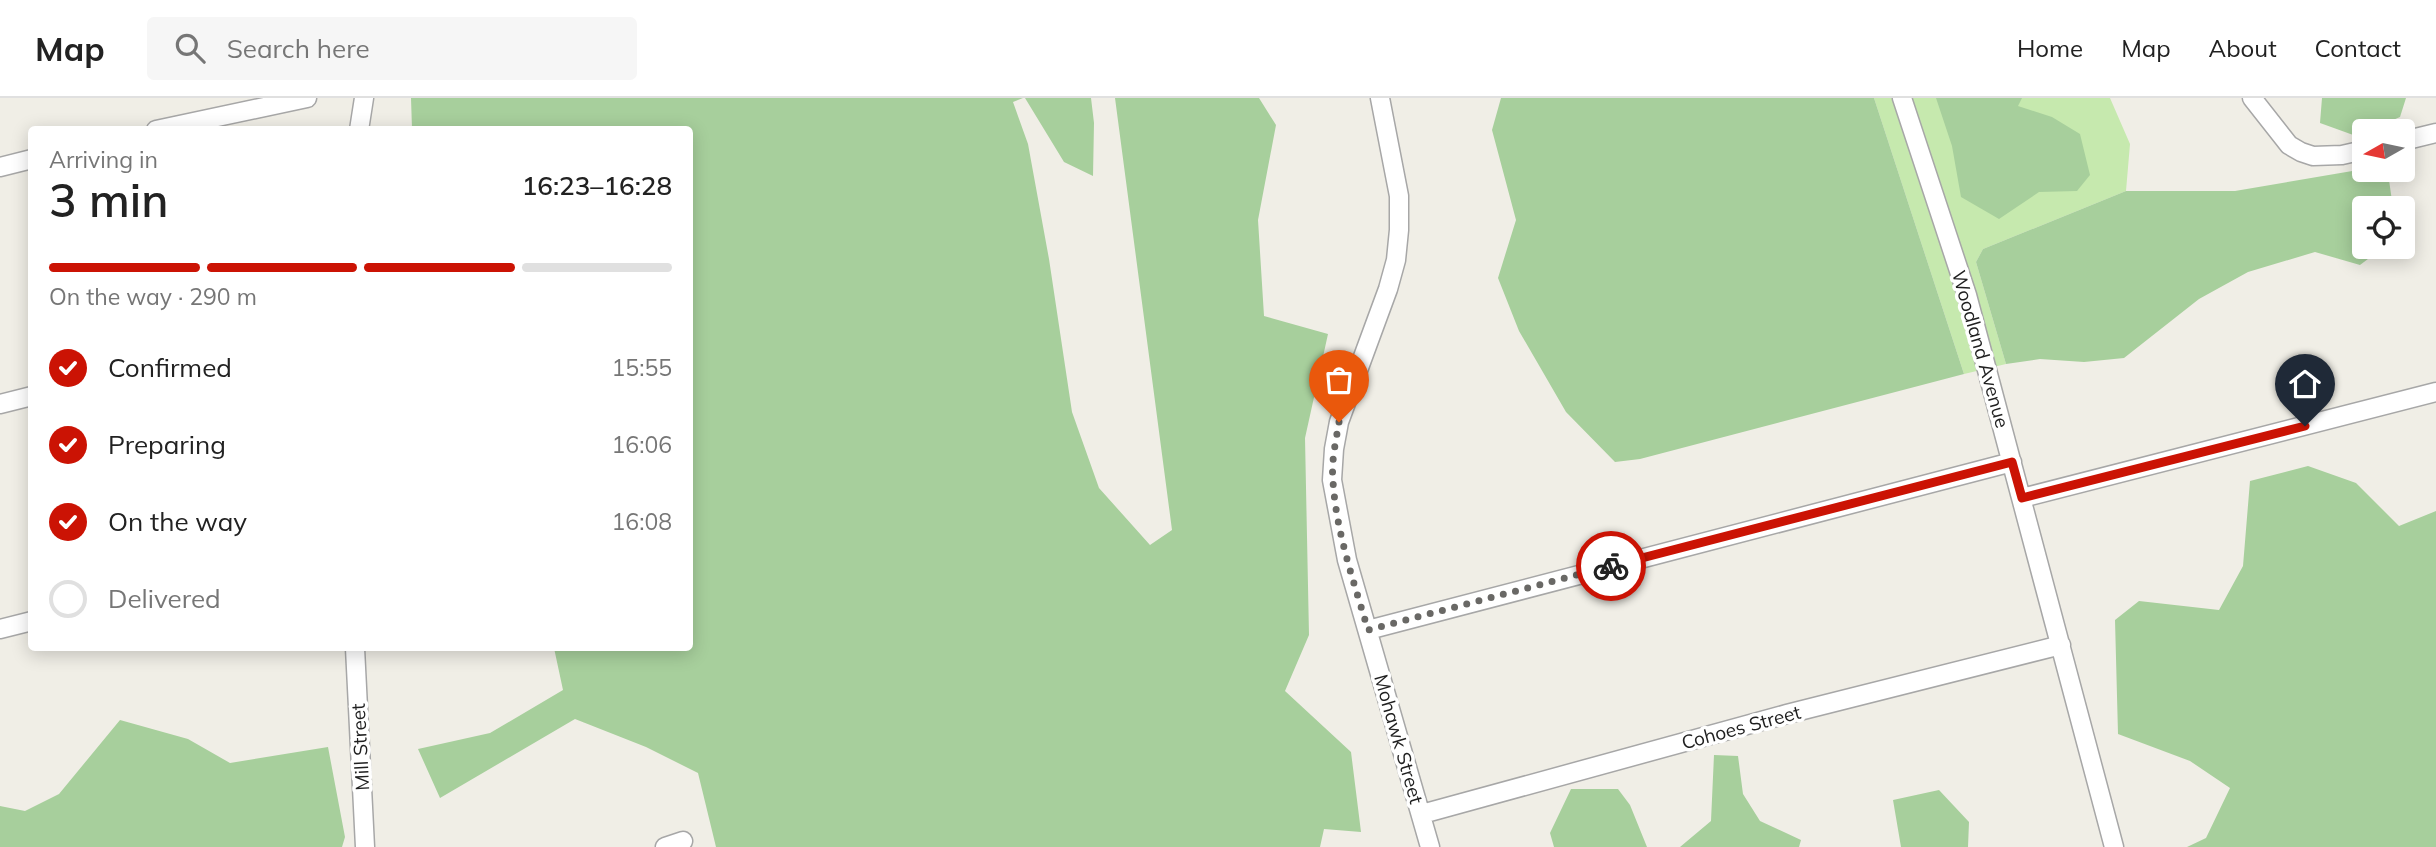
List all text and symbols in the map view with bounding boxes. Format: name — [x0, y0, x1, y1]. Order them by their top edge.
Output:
search box — [147, 17, 637, 80]
text: Map — [35, 28, 105, 69]
icon: search — [171, 29, 209, 67]
text: Search here — [227, 32, 370, 65]
text: Home — [2017, 33, 2083, 63]
text: Map — [2121, 33, 2171, 63]
text: About — [2209, 33, 2277, 63]
text: Contact — [2315, 33, 2401, 63]
north arrow — [2352, 119, 2415, 182]
map controls — [2352, 119, 2415, 259]
text: Arriving in — [49, 145, 158, 174]
text: 16:23–16:28 — [522, 169, 672, 202]
text: 3 min — [49, 171, 168, 229]
button: locate — [2352, 196, 2415, 259]
street label: Woodland Avenue — [1947, 267, 2015, 431]
text: On the way · 290 m — [49, 282, 257, 311]
icon: check — [49, 349, 87, 387]
pin — [1309, 350, 1369, 422]
text: Confirmed — [108, 351, 232, 384]
text: 15:55 — [612, 353, 672, 382]
pin — [2275, 354, 2335, 426]
icon: bag — [1320, 361, 1358, 399]
icon: home — [2286, 365, 2324, 403]
icon: check — [49, 426, 87, 464]
text: Preparing — [108, 428, 226, 461]
text: 16:06 — [612, 430, 672, 459]
icon: check — [49, 503, 87, 541]
text: On the way — [108, 505, 247, 538]
text: 16:08 — [612, 507, 672, 536]
courier — [1576, 531, 1646, 601]
icon: bike — [1592, 547, 1630, 585]
text: Delivered — [108, 582, 221, 615]
street label: Mohawk Street — [1369, 672, 1429, 807]
street label: Cohoes Street — [1679, 699, 1804, 754]
street label: Mill Street — [346, 702, 374, 791]

